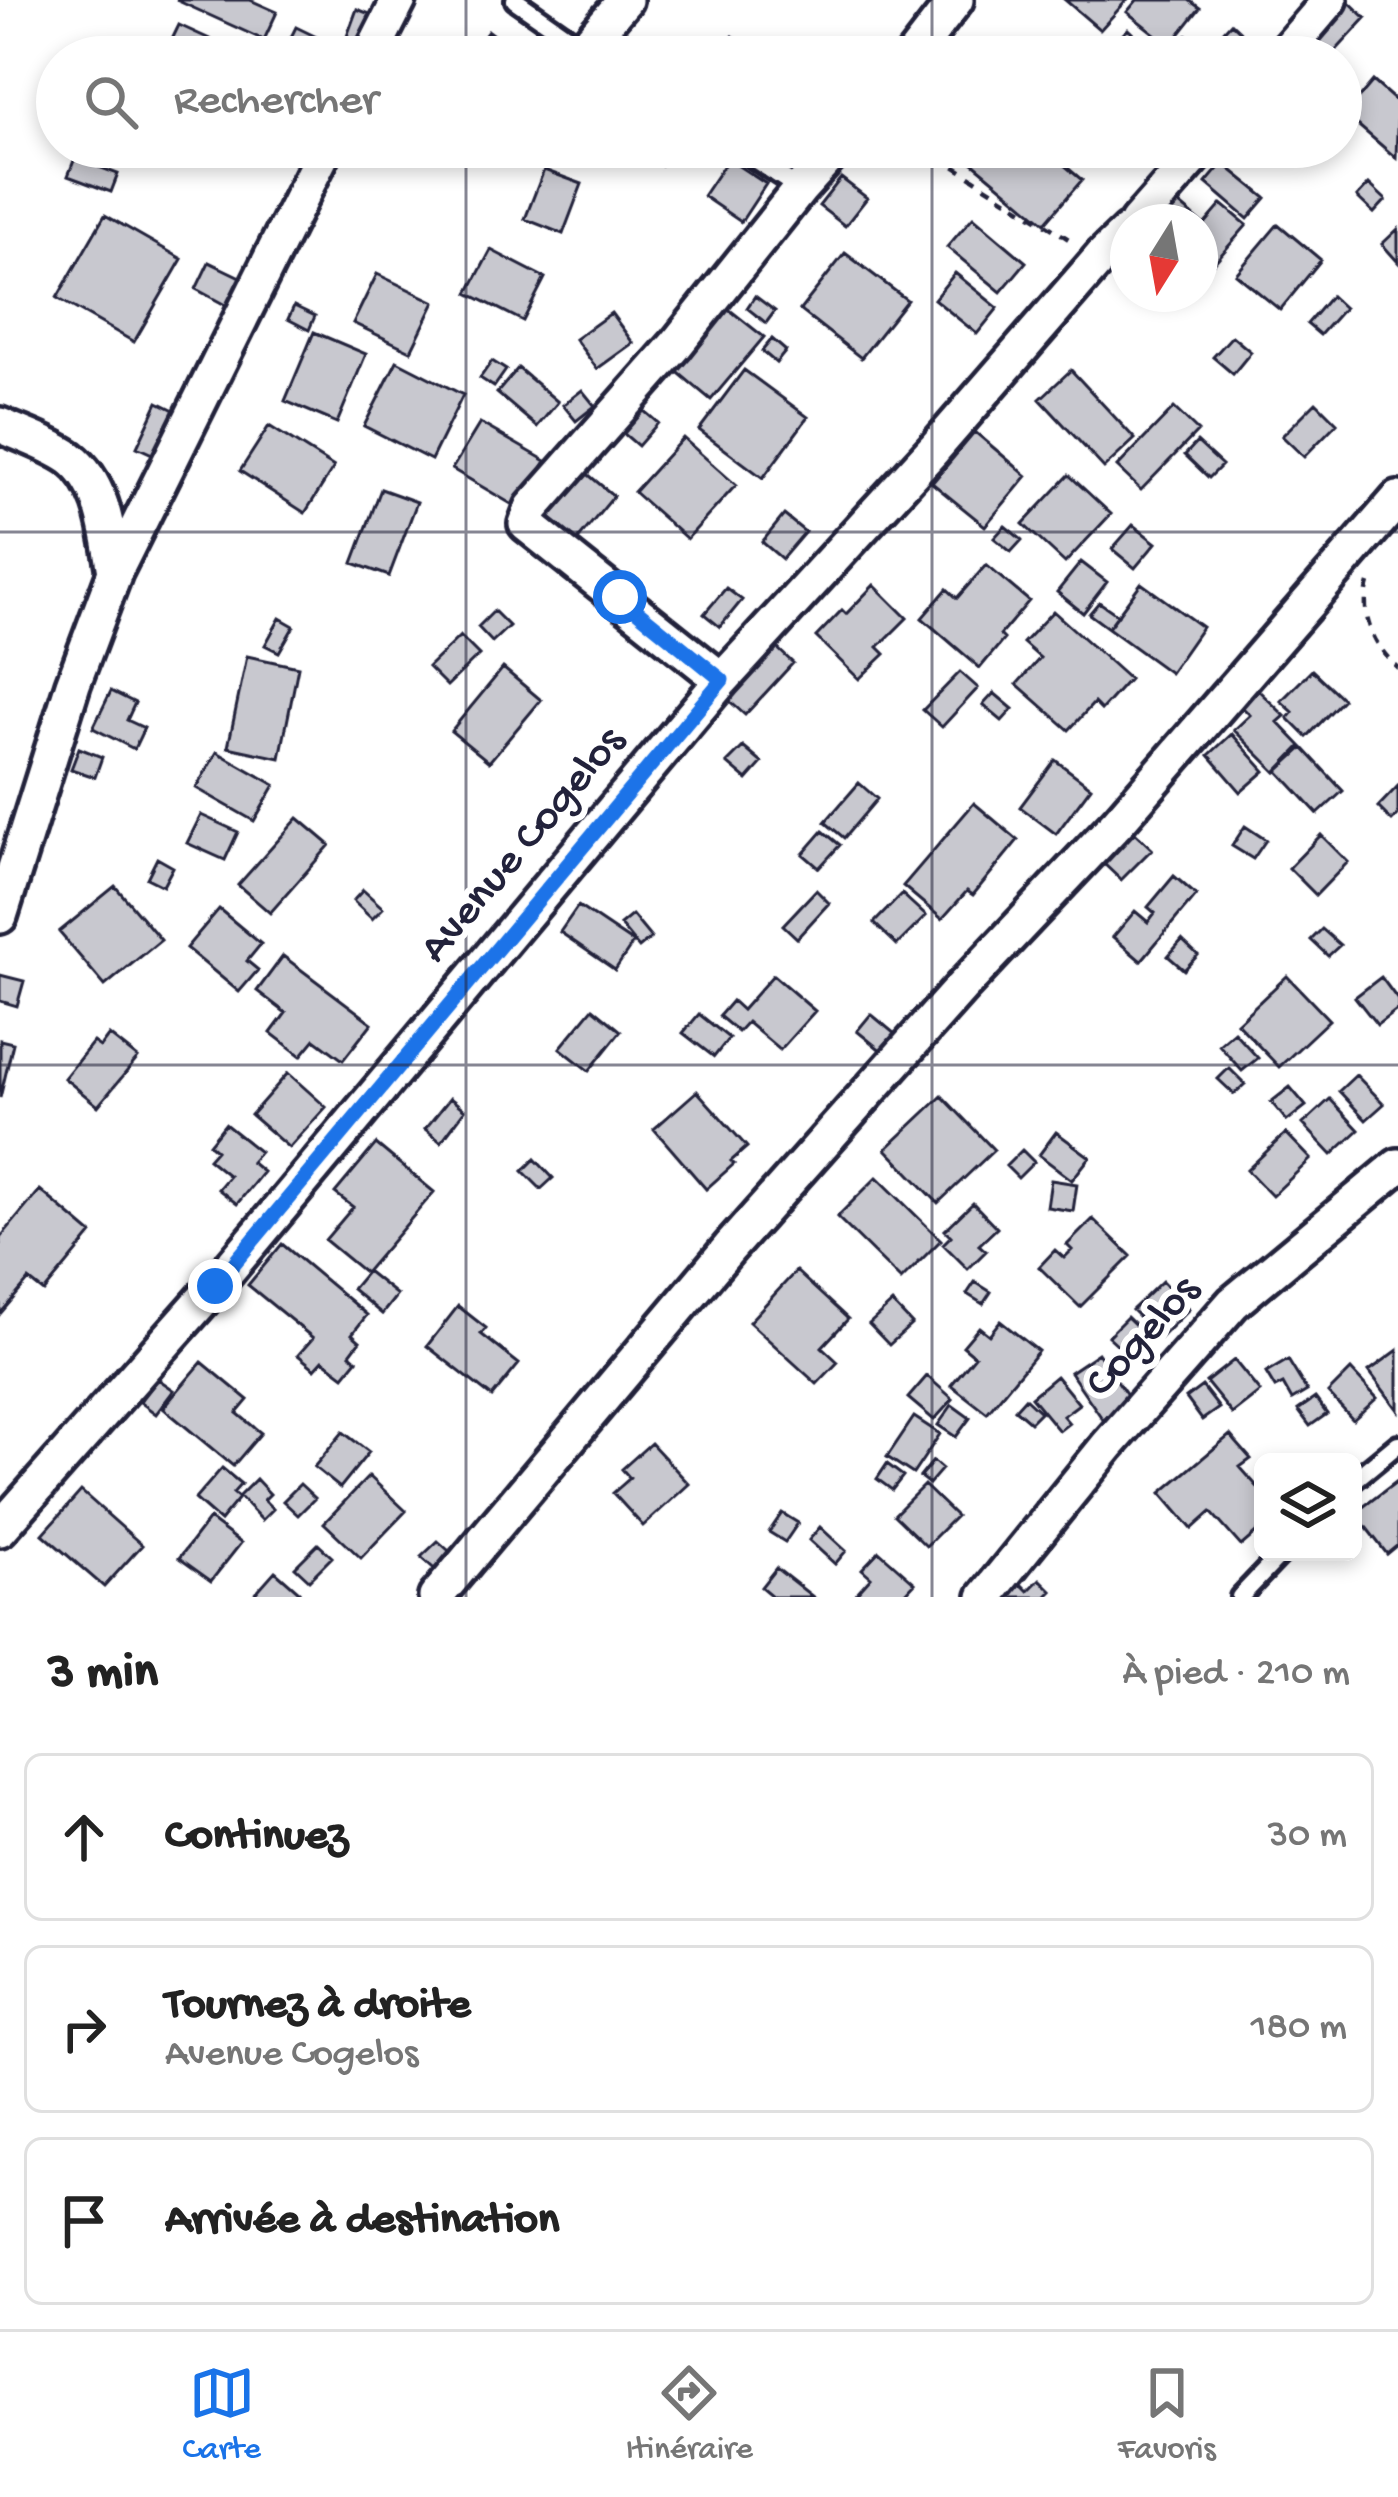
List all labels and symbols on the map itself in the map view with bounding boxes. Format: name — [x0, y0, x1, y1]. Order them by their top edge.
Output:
north arrow — [1110, 204, 1218, 312]
route start — [593, 570, 647, 624]
street label: Avenue Cogelos — [410, 716, 639, 975]
route end — [188, 1259, 242, 1313]
street label: Cogelos — [1075, 1265, 1214, 1410]

